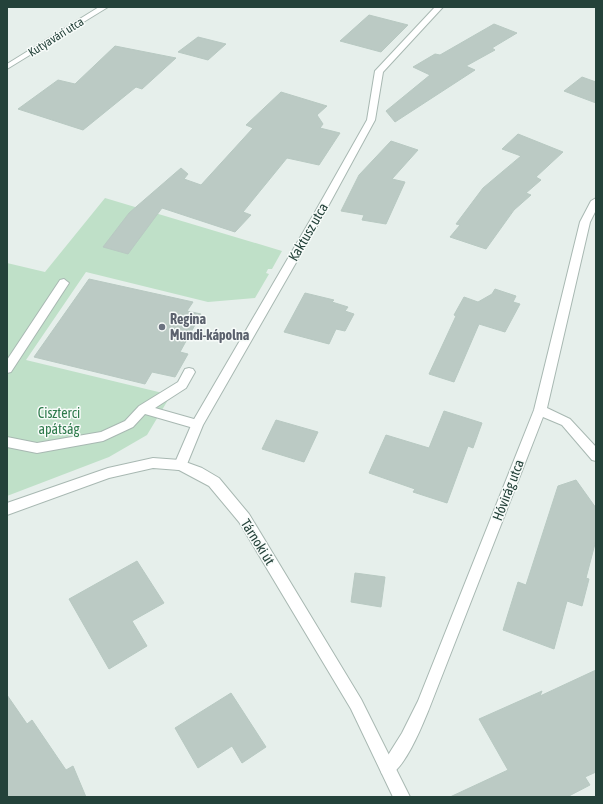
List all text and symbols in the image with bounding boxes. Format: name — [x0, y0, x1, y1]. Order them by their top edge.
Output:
street label: Kutyavári utca — [26, 14, 86, 60]
street label: Kaktusz utca — [285, 200, 331, 264]
place label: Regina Mundi-kápolna — [170, 311, 250, 343]
marker: Regina Mundi-kápolna — [157, 322, 167, 332]
park label: Ciszterci apátság — [38, 405, 80, 437]
street label: Hóvirág utca — [489, 457, 527, 523]
street label: Tárnoki út — [238, 516, 278, 568]

